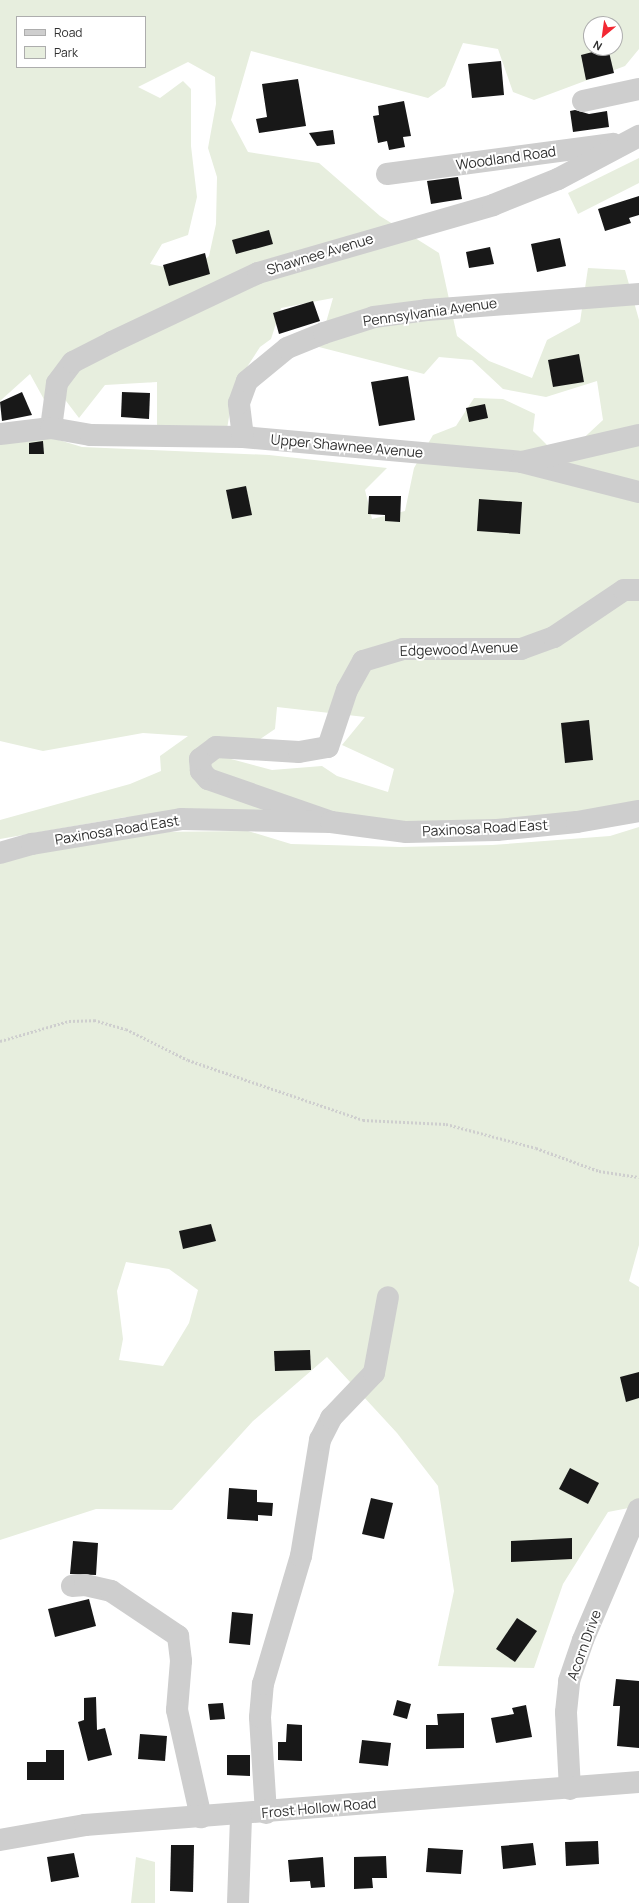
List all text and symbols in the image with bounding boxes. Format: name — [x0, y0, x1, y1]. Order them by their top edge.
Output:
legend — [16, 16, 146, 68]
north arrow — [583, 16, 623, 56]
text: Road — [54, 24, 82, 41]
text: N — [590, 38, 605, 55]
text: Park — [54, 44, 78, 61]
street label: Woodland Road — [455, 143, 557, 173]
street label: Shawnee Avenue — [265, 230, 375, 278]
street label: Pennsylvania Avenue — [362, 294, 498, 330]
street label: Upper Shawnee Avenue — [270, 431, 424, 461]
street label: Edgewood Avenue — [399, 639, 519, 659]
street label: Paxinosa Road East — [54, 812, 180, 848]
street label: Paxinosa Road East — [422, 816, 548, 840]
street label: Acorn Drive — [564, 1608, 604, 1682]
street label: Frost Hollow Road — [261, 1795, 377, 1821]

